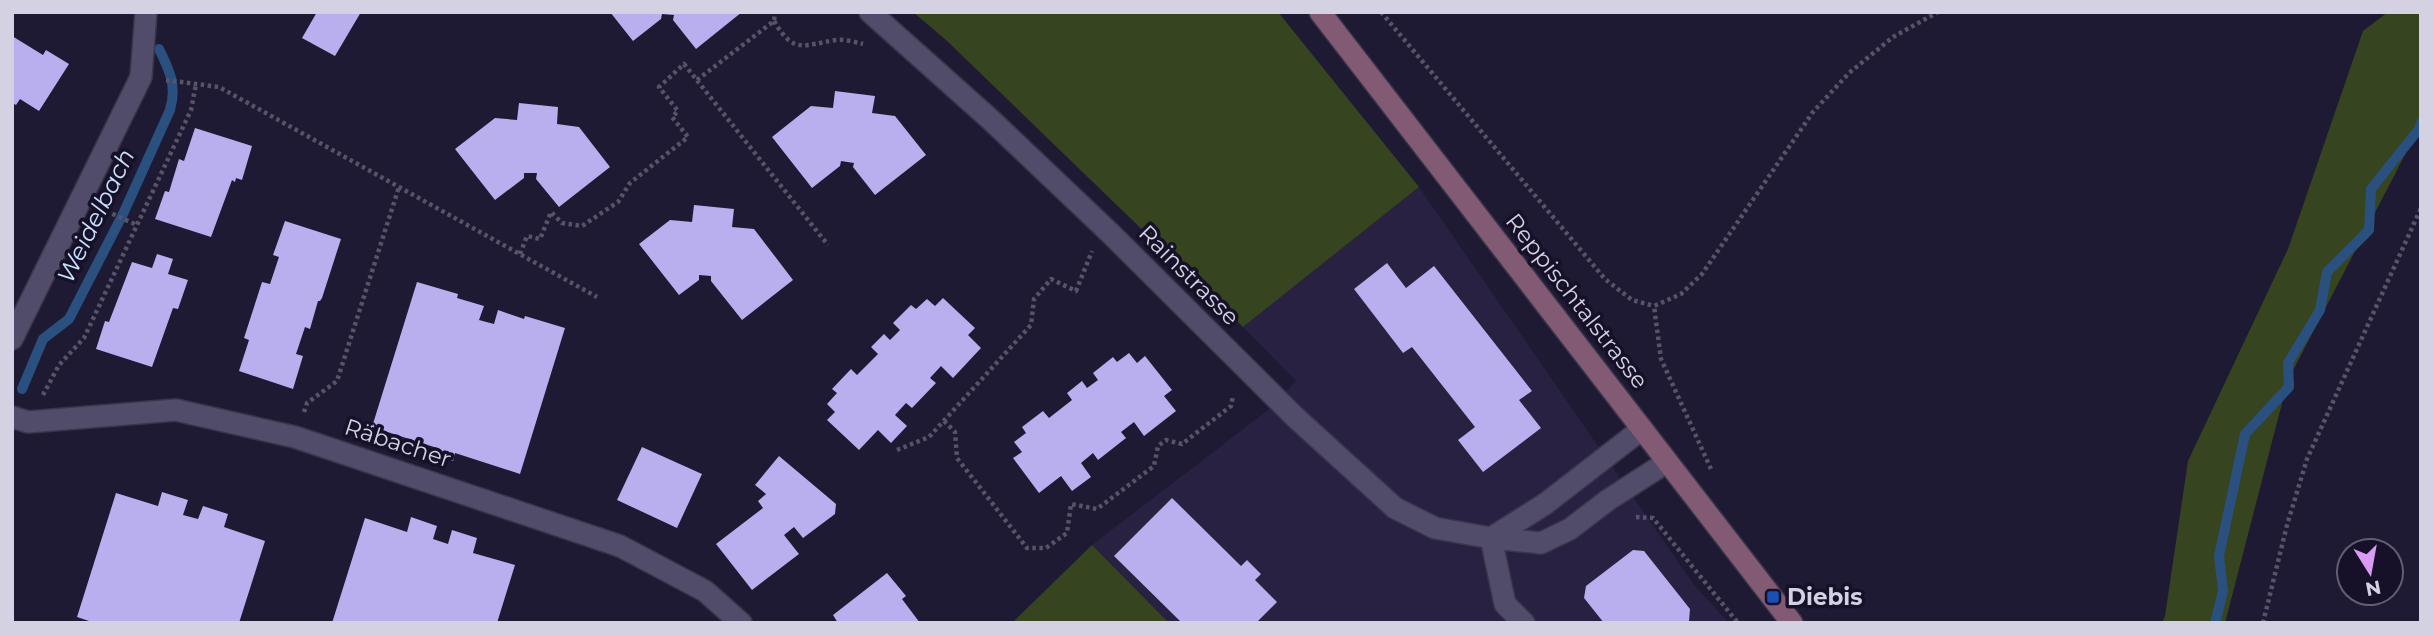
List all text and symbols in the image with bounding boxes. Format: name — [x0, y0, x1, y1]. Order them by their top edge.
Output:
water label: Weidelbach — [51, 144, 140, 287]
street label: Reppischtalstrasse — [1500, 208, 1654, 394]
street label: Rainstrasse — [1133, 219, 1245, 331]
street label: Räbacher — [341, 413, 455, 473]
north arrow — [2335, 537, 2405, 607]
text: N — [2363, 575, 2383, 601]
place label: Diebis — [1787, 583, 1862, 611]
marker: Diebis — [1765, 589, 1781, 605]

